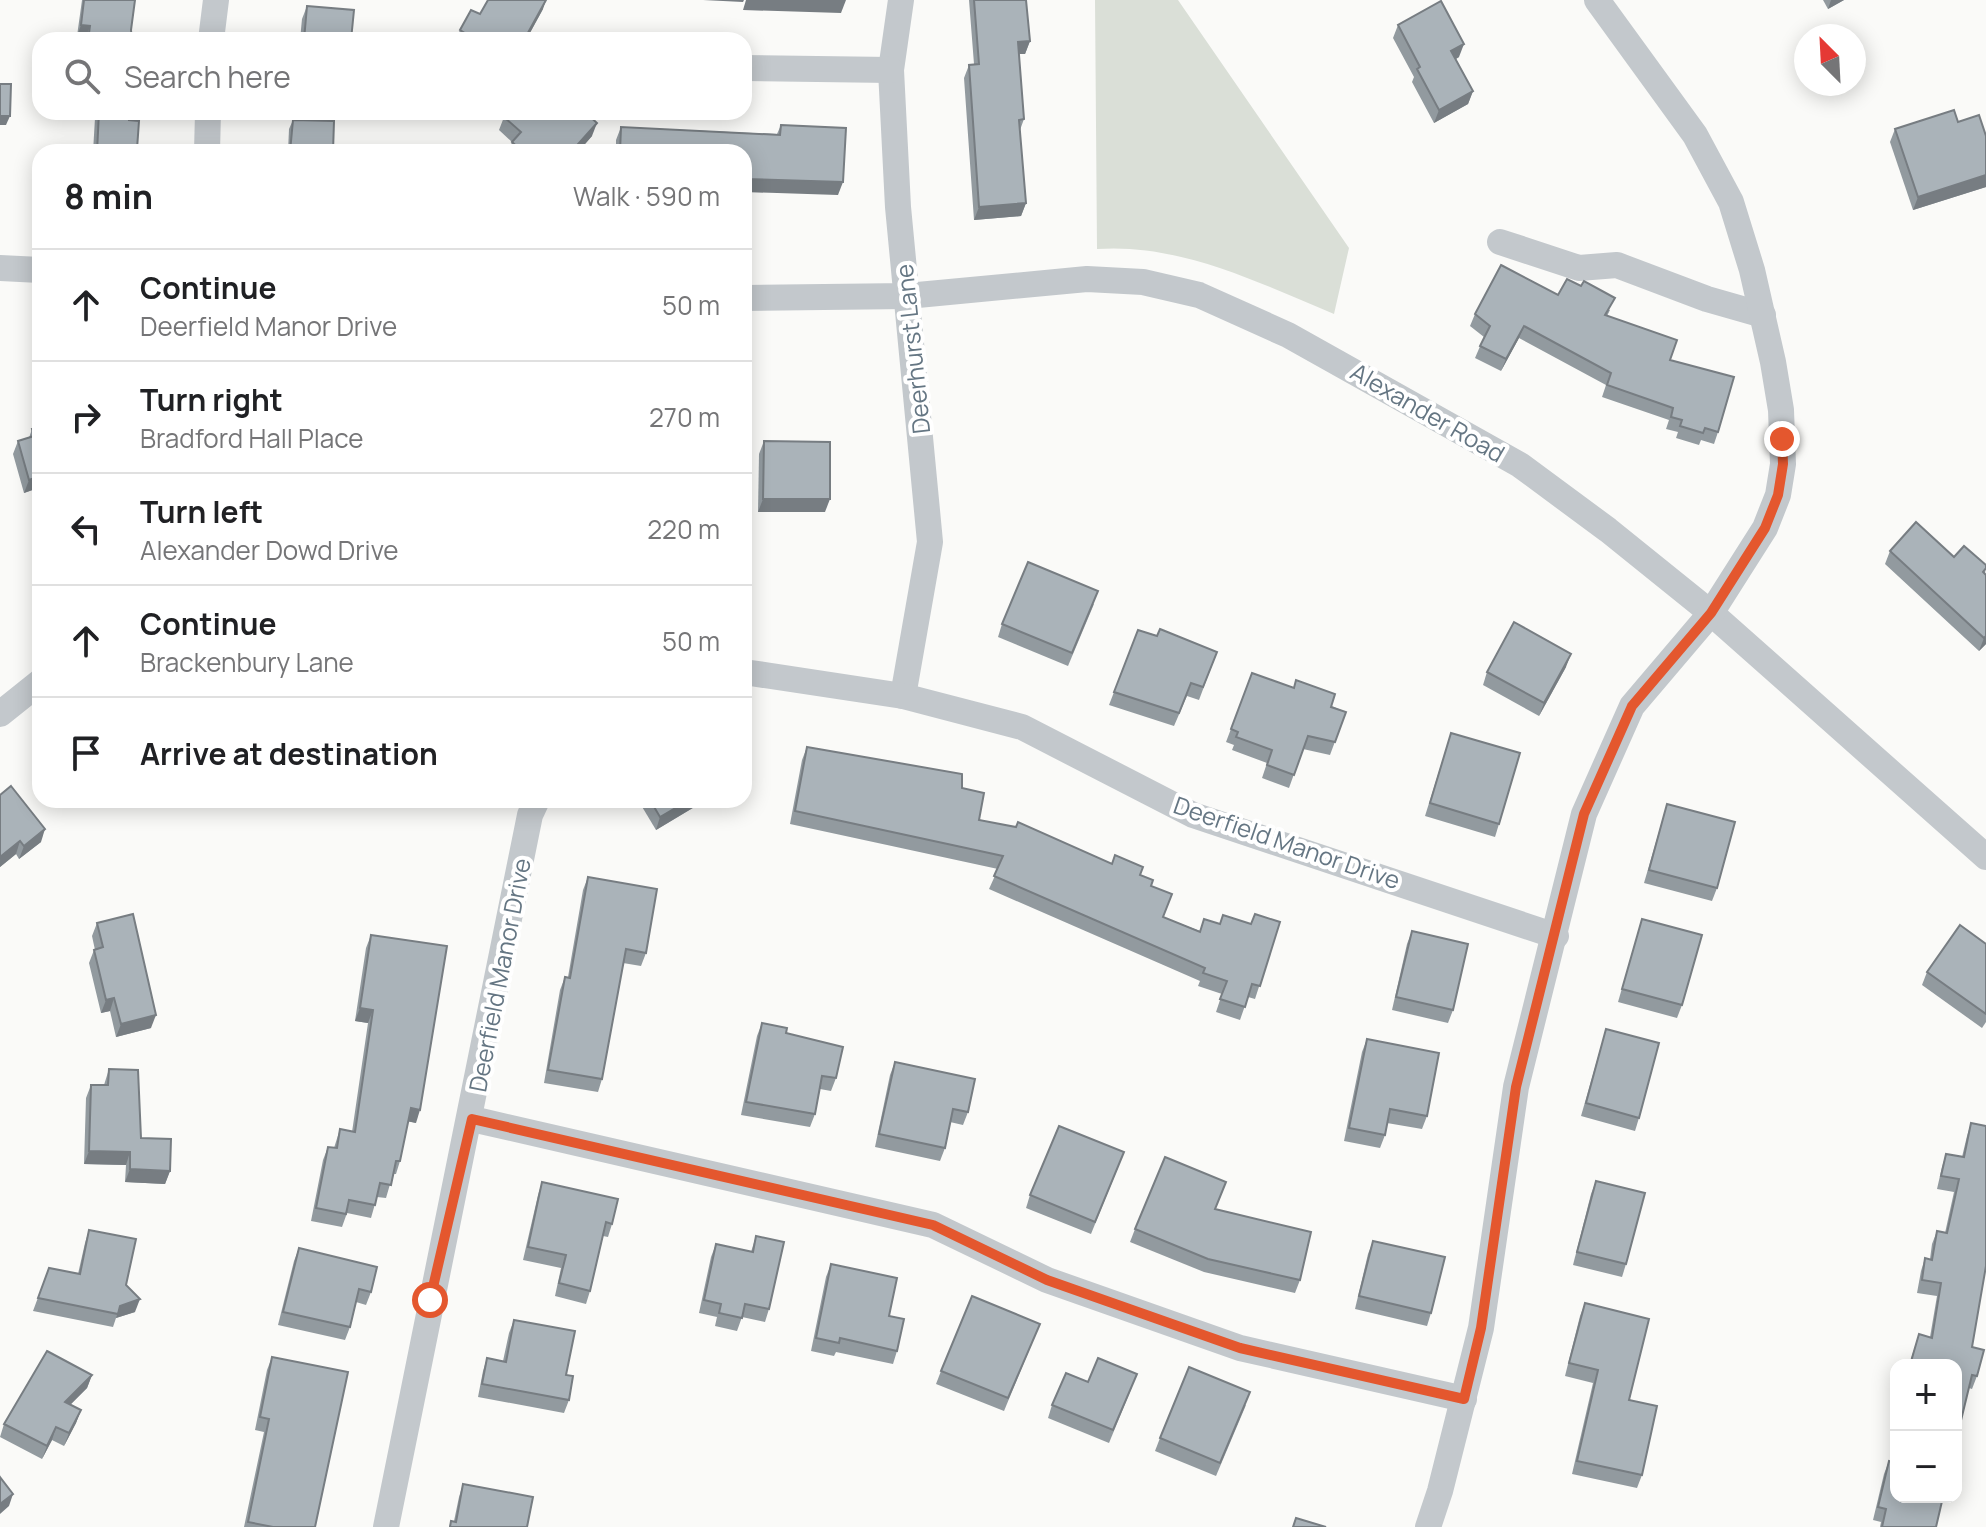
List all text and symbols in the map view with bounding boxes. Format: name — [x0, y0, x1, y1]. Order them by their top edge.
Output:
north arrow — [1794, 24, 1866, 96]
search box — [32, 32, 752, 120]
icon: search — [60, 54, 104, 98]
text: Search here — [124, 56, 291, 97]
text: 8 min — [64, 173, 153, 219]
text: Walk · 590 m — [573, 178, 720, 214]
street label: Deerhurst Lane — [887, 263, 937, 435]
text: Continue — [140, 267, 276, 308]
icon: ahead — [64, 283, 108, 327]
text: 50 m — [662, 287, 720, 323]
text: Deerfield Manor Drive — [140, 308, 397, 344]
street label: Alexander Road — [1345, 355, 1511, 469]
text: Turn right — [140, 379, 283, 420]
icon: right — [64, 395, 108, 439]
text: 270 m — [649, 399, 720, 435]
text: Bradford Hall Place — [140, 420, 363, 456]
route end — [1764, 421, 1800, 457]
text: Turn left — [140, 491, 263, 532]
icon: left — [64, 507, 108, 551]
text: 220 m — [647, 511, 720, 547]
text: Alexander Dowd Drive — [140, 532, 399, 568]
text: Continue — [140, 603, 276, 644]
icon: ahead — [64, 619, 108, 663]
text: 50 m — [662, 623, 720, 659]
text: Brackenbury Lane — [140, 644, 354, 680]
icon: arrive — [64, 731, 108, 775]
text: Arrive at destination — [140, 733, 438, 774]
street label: Deerfield Manor Drive — [1169, 788, 1405, 896]
street label: Deerfield Manor Drive — [460, 855, 538, 1095]
route start — [412, 1282, 448, 1318]
map controls — [1890, 1359, 1962, 1503]
button: + — [1890, 1359, 1962, 1431]
button: − — [1890, 1431, 1962, 1503]

